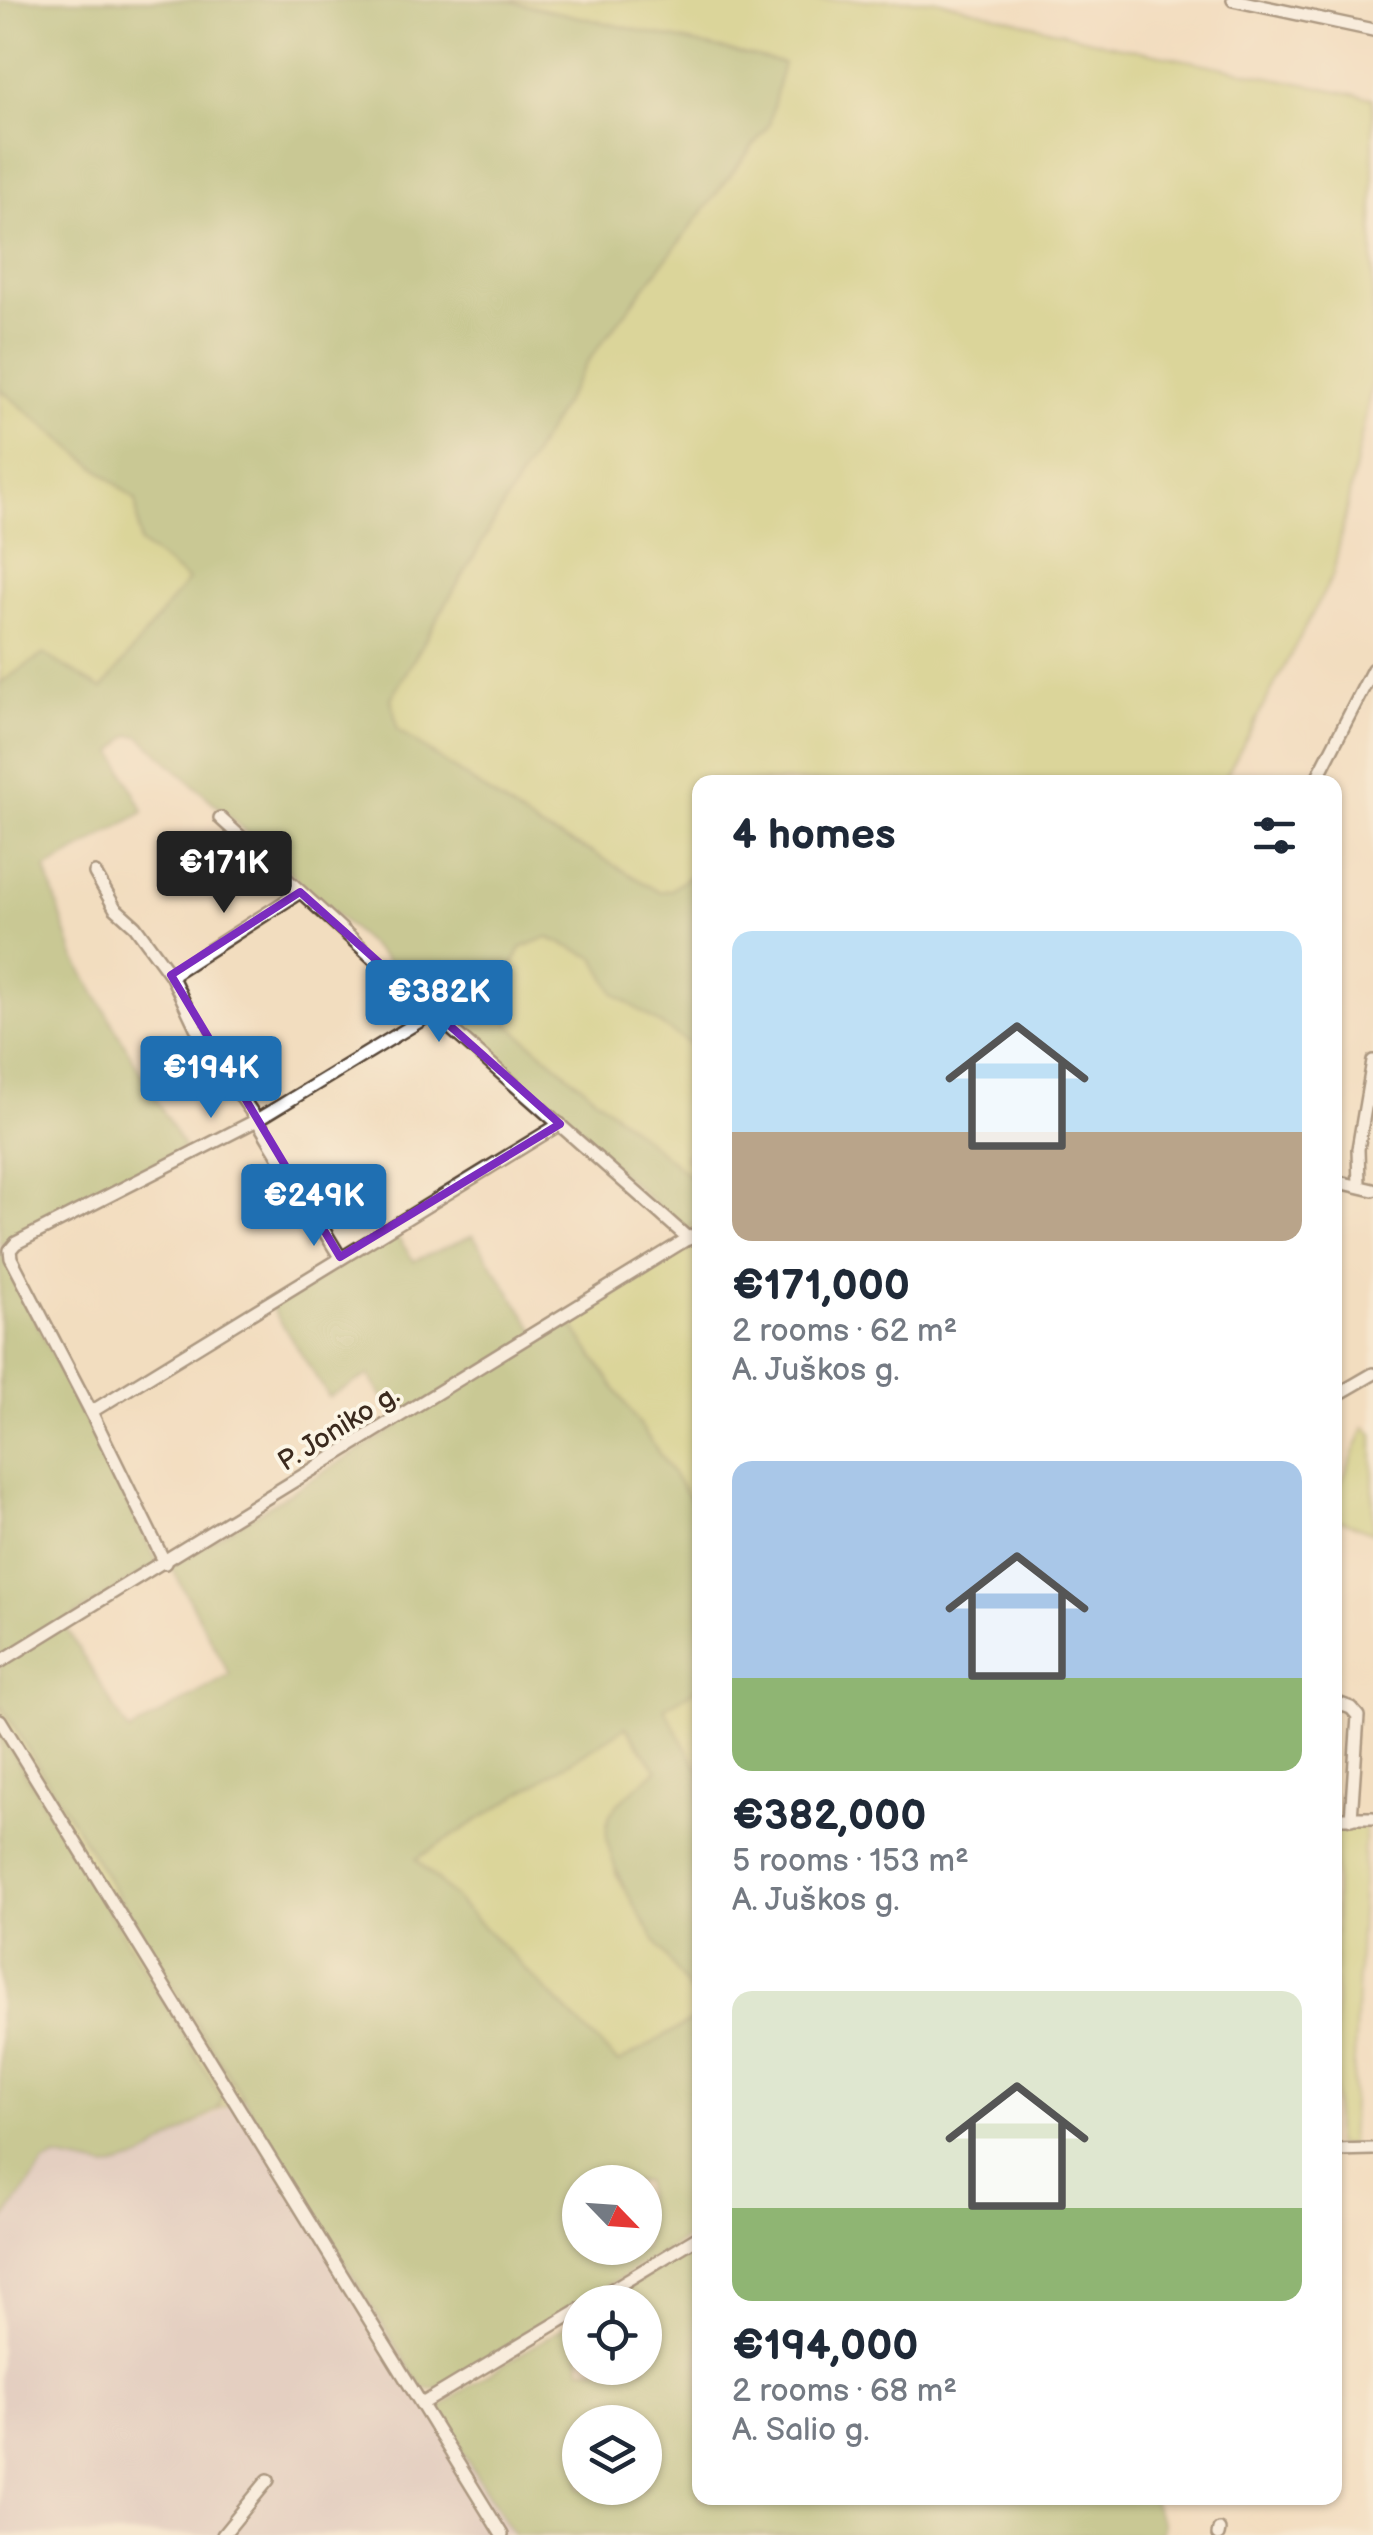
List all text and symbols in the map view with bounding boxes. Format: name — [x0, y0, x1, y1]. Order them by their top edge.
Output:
icon: filters — [1247, 808, 1302, 863]
text: 4 homes — [732, 810, 896, 861]
pin: €171K — [154, 831, 294, 916]
text: €171K — [179, 844, 269, 883]
pin: €382K — [369, 960, 509, 1045]
text: €382K — [388, 973, 490, 1012]
icon: home — [927, 996, 1107, 1176]
pin: €194K — [141, 1036, 281, 1121]
text: €194K — [163, 1049, 259, 1088]
pin: €249K — [244, 1164, 384, 1249]
text: €249K — [263, 1177, 365, 1216]
text: €171,000 — [732, 1261, 910, 1312]
text: 2 rooms · 62 m² — [732, 1312, 957, 1351]
text: A. Juškos g. — [732, 1351, 899, 1390]
street label: P. Joniko g. — [272, 1378, 406, 1478]
icon: home — [927, 1526, 1107, 1706]
text: €382,000 — [732, 1791, 926, 1842]
text: 5 rooms · 153 m² — [732, 1842, 969, 1881]
text: A. Juškos g. — [732, 1881, 899, 1920]
icon: home — [927, 2056, 1107, 2236]
north arrow — [562, 2165, 662, 2265]
map controls — [562, 2165, 662, 2505]
button: locate — [562, 2285, 662, 2385]
text: €194,000 — [732, 2321, 919, 2372]
text: 2 rooms · 68 m² — [732, 2372, 957, 2411]
button: layers — [562, 2405, 662, 2505]
text: A. Salio g. — [732, 2411, 869, 2450]

